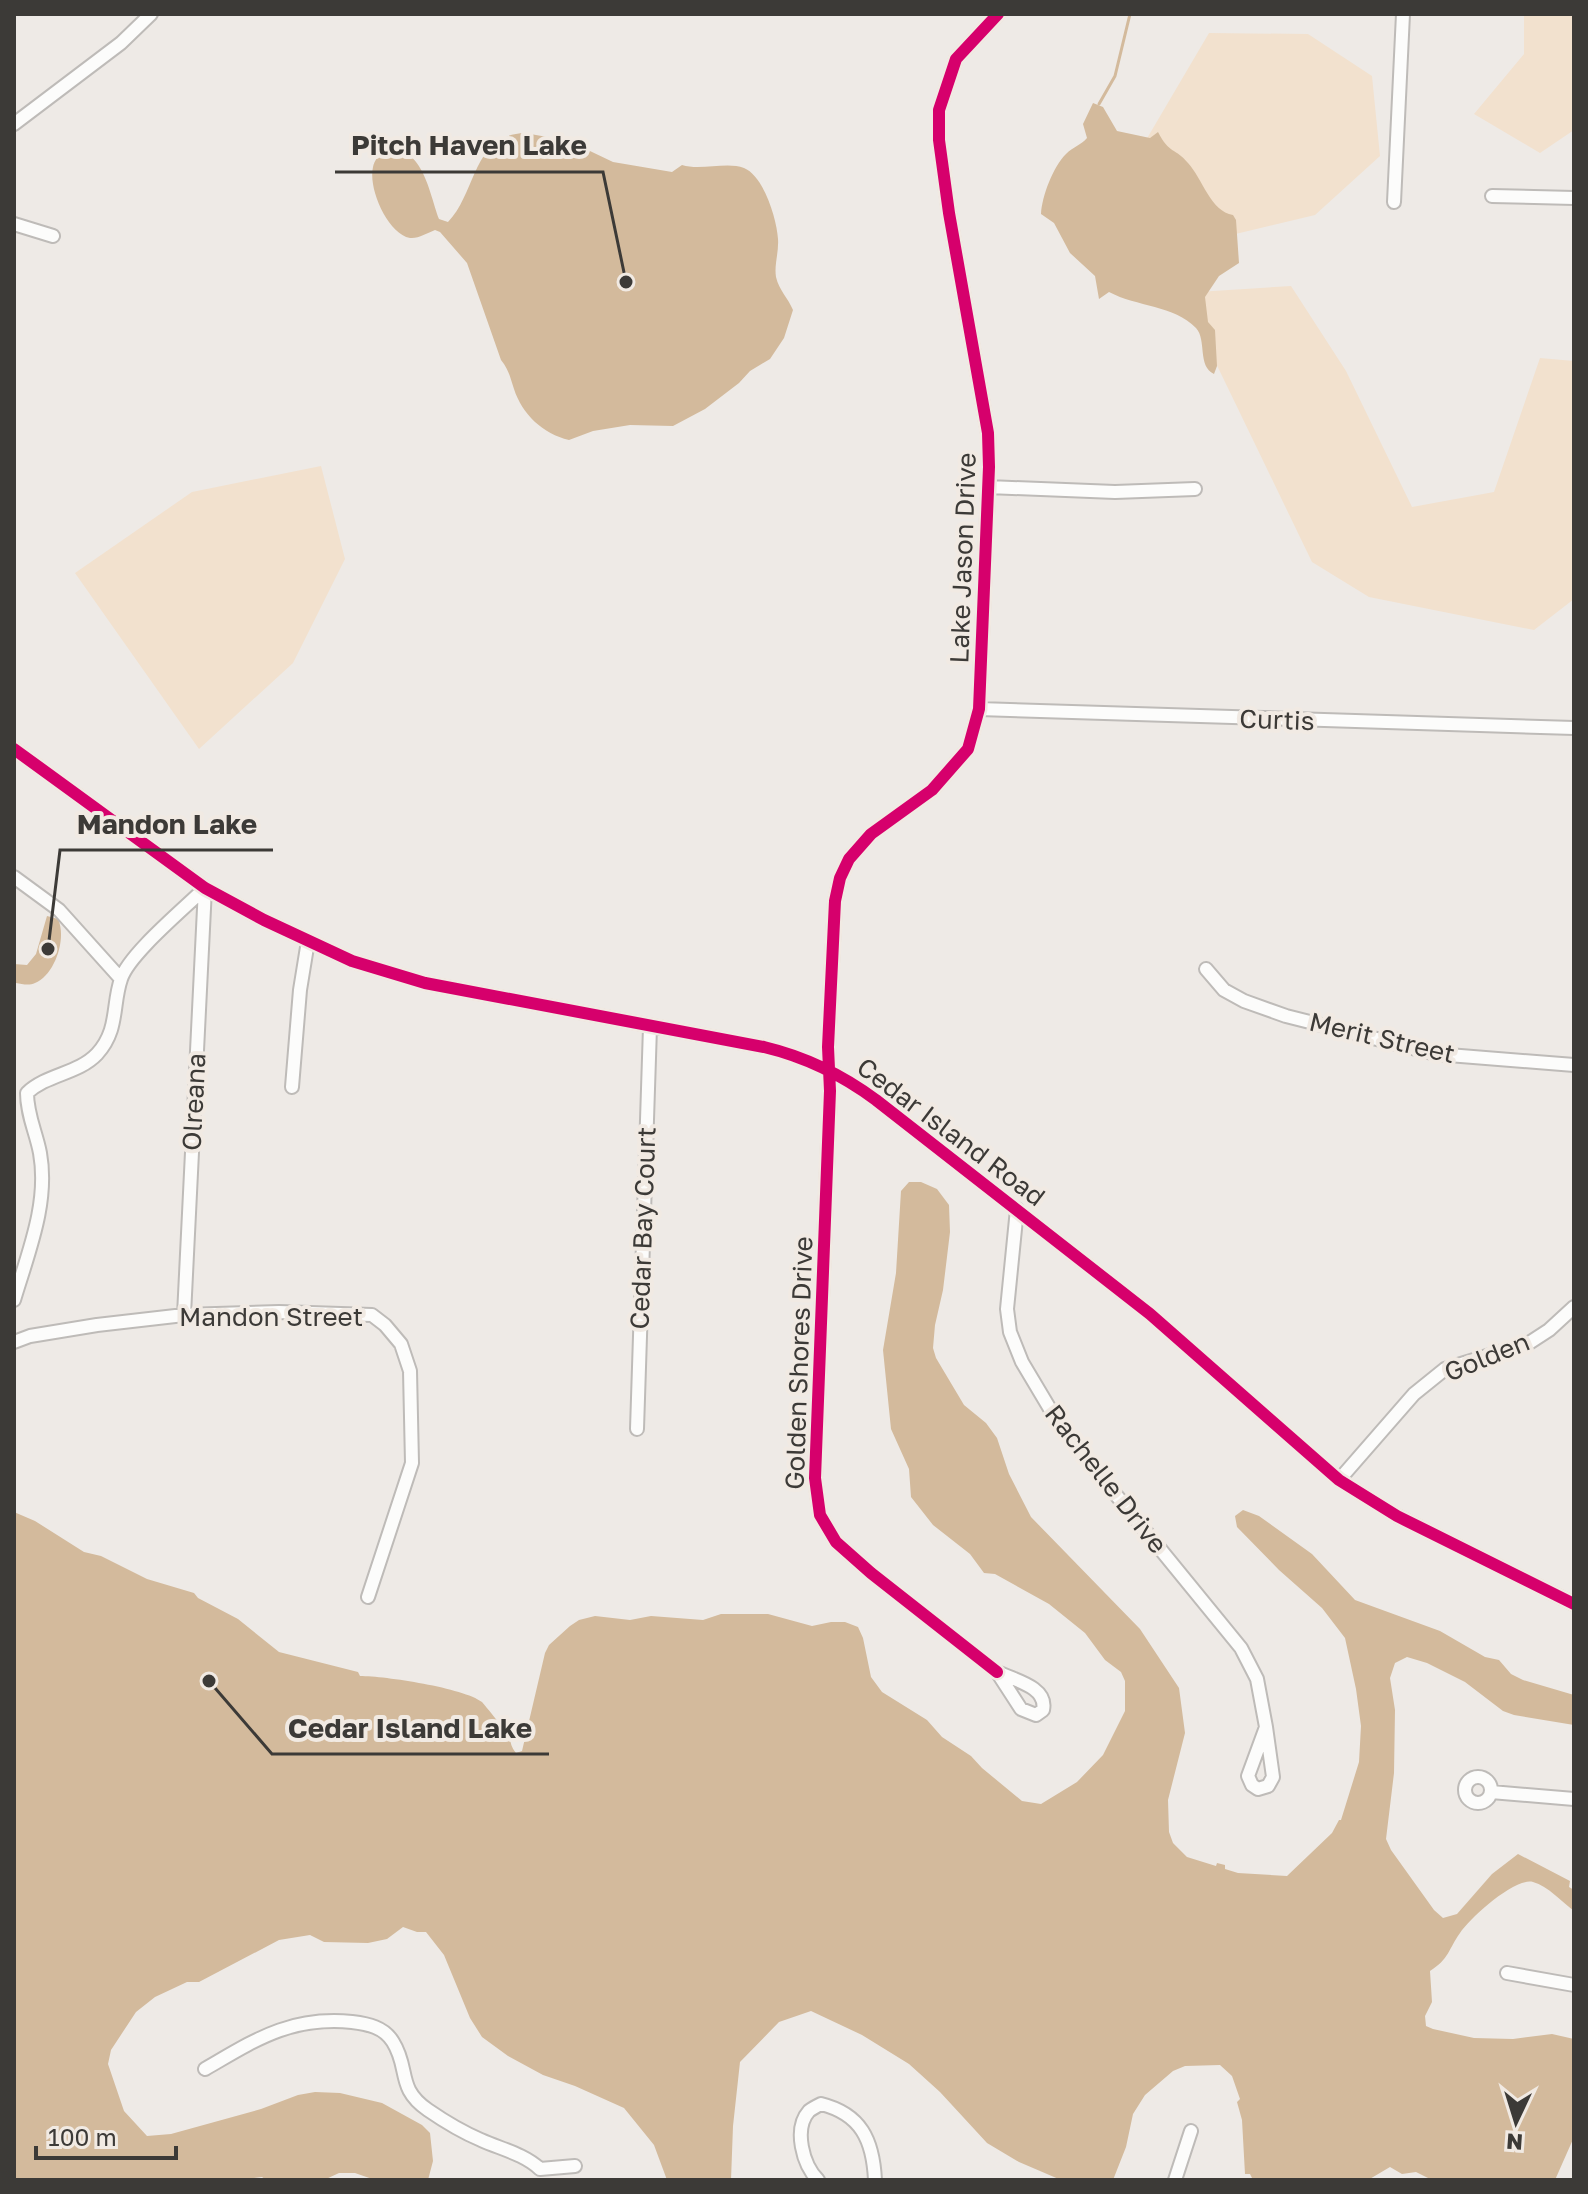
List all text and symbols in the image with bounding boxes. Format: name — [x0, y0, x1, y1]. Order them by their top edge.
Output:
callout: Pitch Haven Lake — [335, 120, 603, 172]
text: Pitch Haven Lake — [351, 128, 587, 161]
street label: Lake Jason Drive — [943, 452, 982, 664]
street label: Curtis — [1239, 703, 1315, 736]
callout: Mandon Lake — [60, 798, 273, 850]
text: Mandon Lake — [77, 807, 257, 840]
street label: Merit Street — [1306, 1006, 1458, 1069]
street label: Cedar Island Road — [851, 1051, 1051, 1212]
street label: Olreana — [175, 1052, 212, 1152]
street label: Cedar Bay Court — [623, 1126, 662, 1330]
street label: Golden Shores Drive — [779, 1236, 818, 1490]
street label: Mandon Street — [179, 1301, 363, 1332]
street label: Golden — [1440, 1325, 1534, 1388]
street label: Rachelle Drive — [1039, 1398, 1174, 1559]
callout: Cedar Island Lake — [272, 1702, 549, 1754]
text: Cedar Island Lake — [288, 1711, 532, 1744]
north arrow — [1476, 2082, 1556, 2162]
scale bar — [36, 2110, 176, 2160]
text: 100 m — [48, 2122, 117, 2151]
text: N — [1505, 2128, 1524, 2157]

